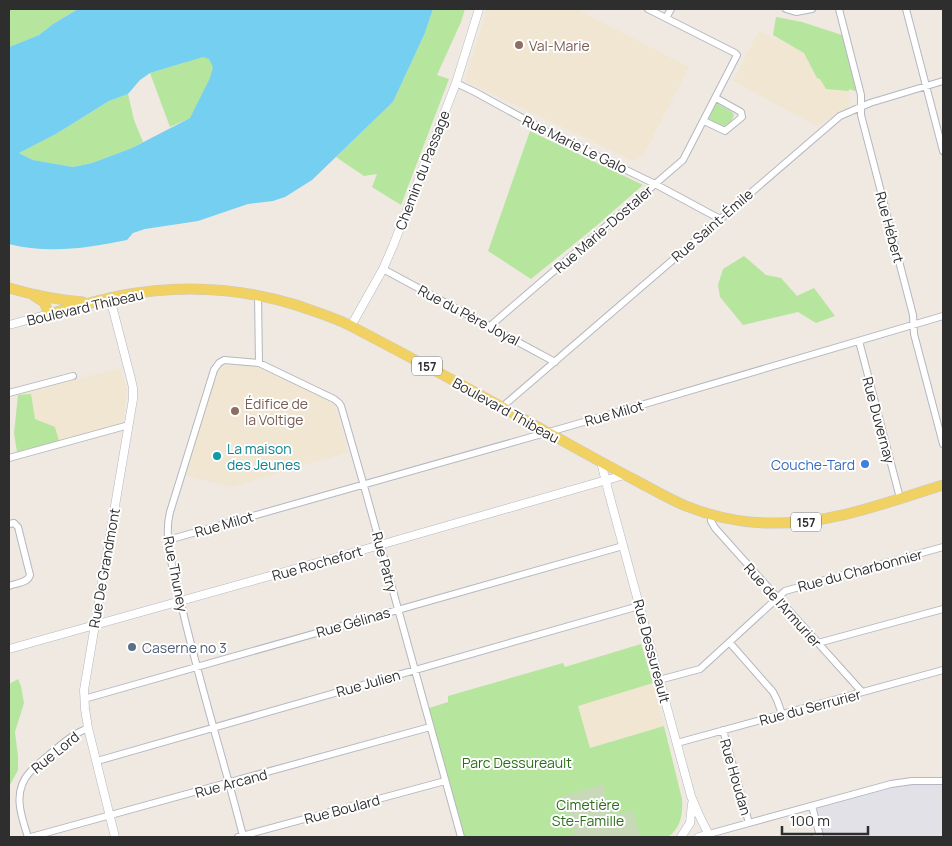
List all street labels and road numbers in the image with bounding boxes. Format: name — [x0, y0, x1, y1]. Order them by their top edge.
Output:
street label: Chemin du Passage — [390, 107, 454, 233]
street label: Rue Marie Le Galo — [519, 110, 631, 178]
street label: Rue Marie-Dostaler — [550, 181, 656, 277]
street label: Rue Saint-Émile — [667, 184, 757, 266]
street label: Rue Hébert — [871, 189, 909, 265]
street label: Rue du Père Joyal — [415, 280, 523, 350]
street label: Boulevard Thibeau — [25, 284, 145, 330]
road number: 157 — [412, 356, 442, 376]
street label: Boulevard Thibeau — [449, 373, 563, 447]
street label: Rue Duvernay — [858, 375, 900, 466]
street label: Rue Milot — [582, 395, 646, 430]
street label: Rue De Grandmont — [84, 506, 124, 629]
street label: Rue Milot — [192, 506, 256, 541]
road number: 157 — [791, 512, 821, 532]
street label: Rue Patry — [368, 530, 402, 595]
street label: Rue Thuney — [159, 534, 193, 614]
street label: Rue Rochefort — [270, 541, 365, 585]
street label: Rue du Charbonnier — [796, 544, 924, 596]
street label: Rue de l'Armurier — [740, 559, 826, 651]
street label: Rue Dessureault — [629, 597, 675, 705]
street label: Rue Gélinas — [314, 602, 392, 642]
street label: Rue Julien — [334, 665, 402, 701]
street label: Rue du Serrurier — [757, 684, 863, 730]
street label: Rue Lord — [27, 727, 83, 777]
street label: Rue Houdan — [716, 737, 756, 817]
street label: Rue Arcand — [193, 764, 269, 802]
street label: Rue Boulard — [302, 790, 382, 828]

